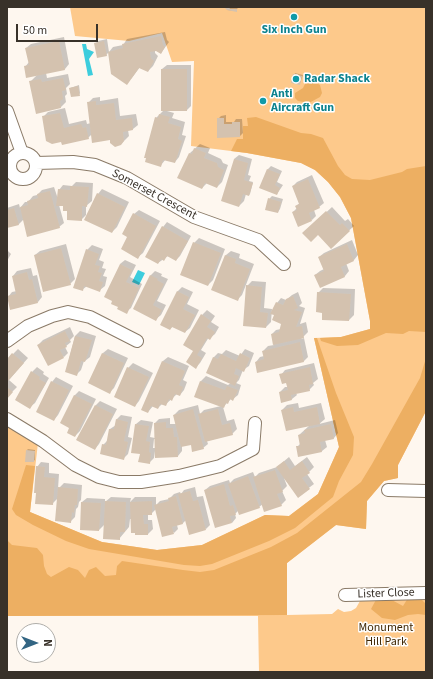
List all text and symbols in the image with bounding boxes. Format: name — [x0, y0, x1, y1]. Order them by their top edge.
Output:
marker: Six Inch Gun — [289, 12, 299, 22]
scale bar — [18, 16, 100, 42]
text: 50 m — [23, 22, 47, 39]
place label: Six Inch Gun — [261, 23, 327, 37]
place label: Radar Shack — [304, 72, 370, 86]
marker: Radar Shack — [291, 74, 301, 84]
place label: Anti Aircraft Gun — [271, 87, 334, 115]
marker: Anti Aircraft Gun — [258, 96, 268, 106]
street label: Somerset Crescent — [109, 167, 199, 223]
street label: Lister Close — [357, 586, 415, 602]
park label: Monument Hill Park — [359, 621, 413, 649]
north arrow — [16, 623, 56, 663]
text: N — [40, 639, 55, 647]

